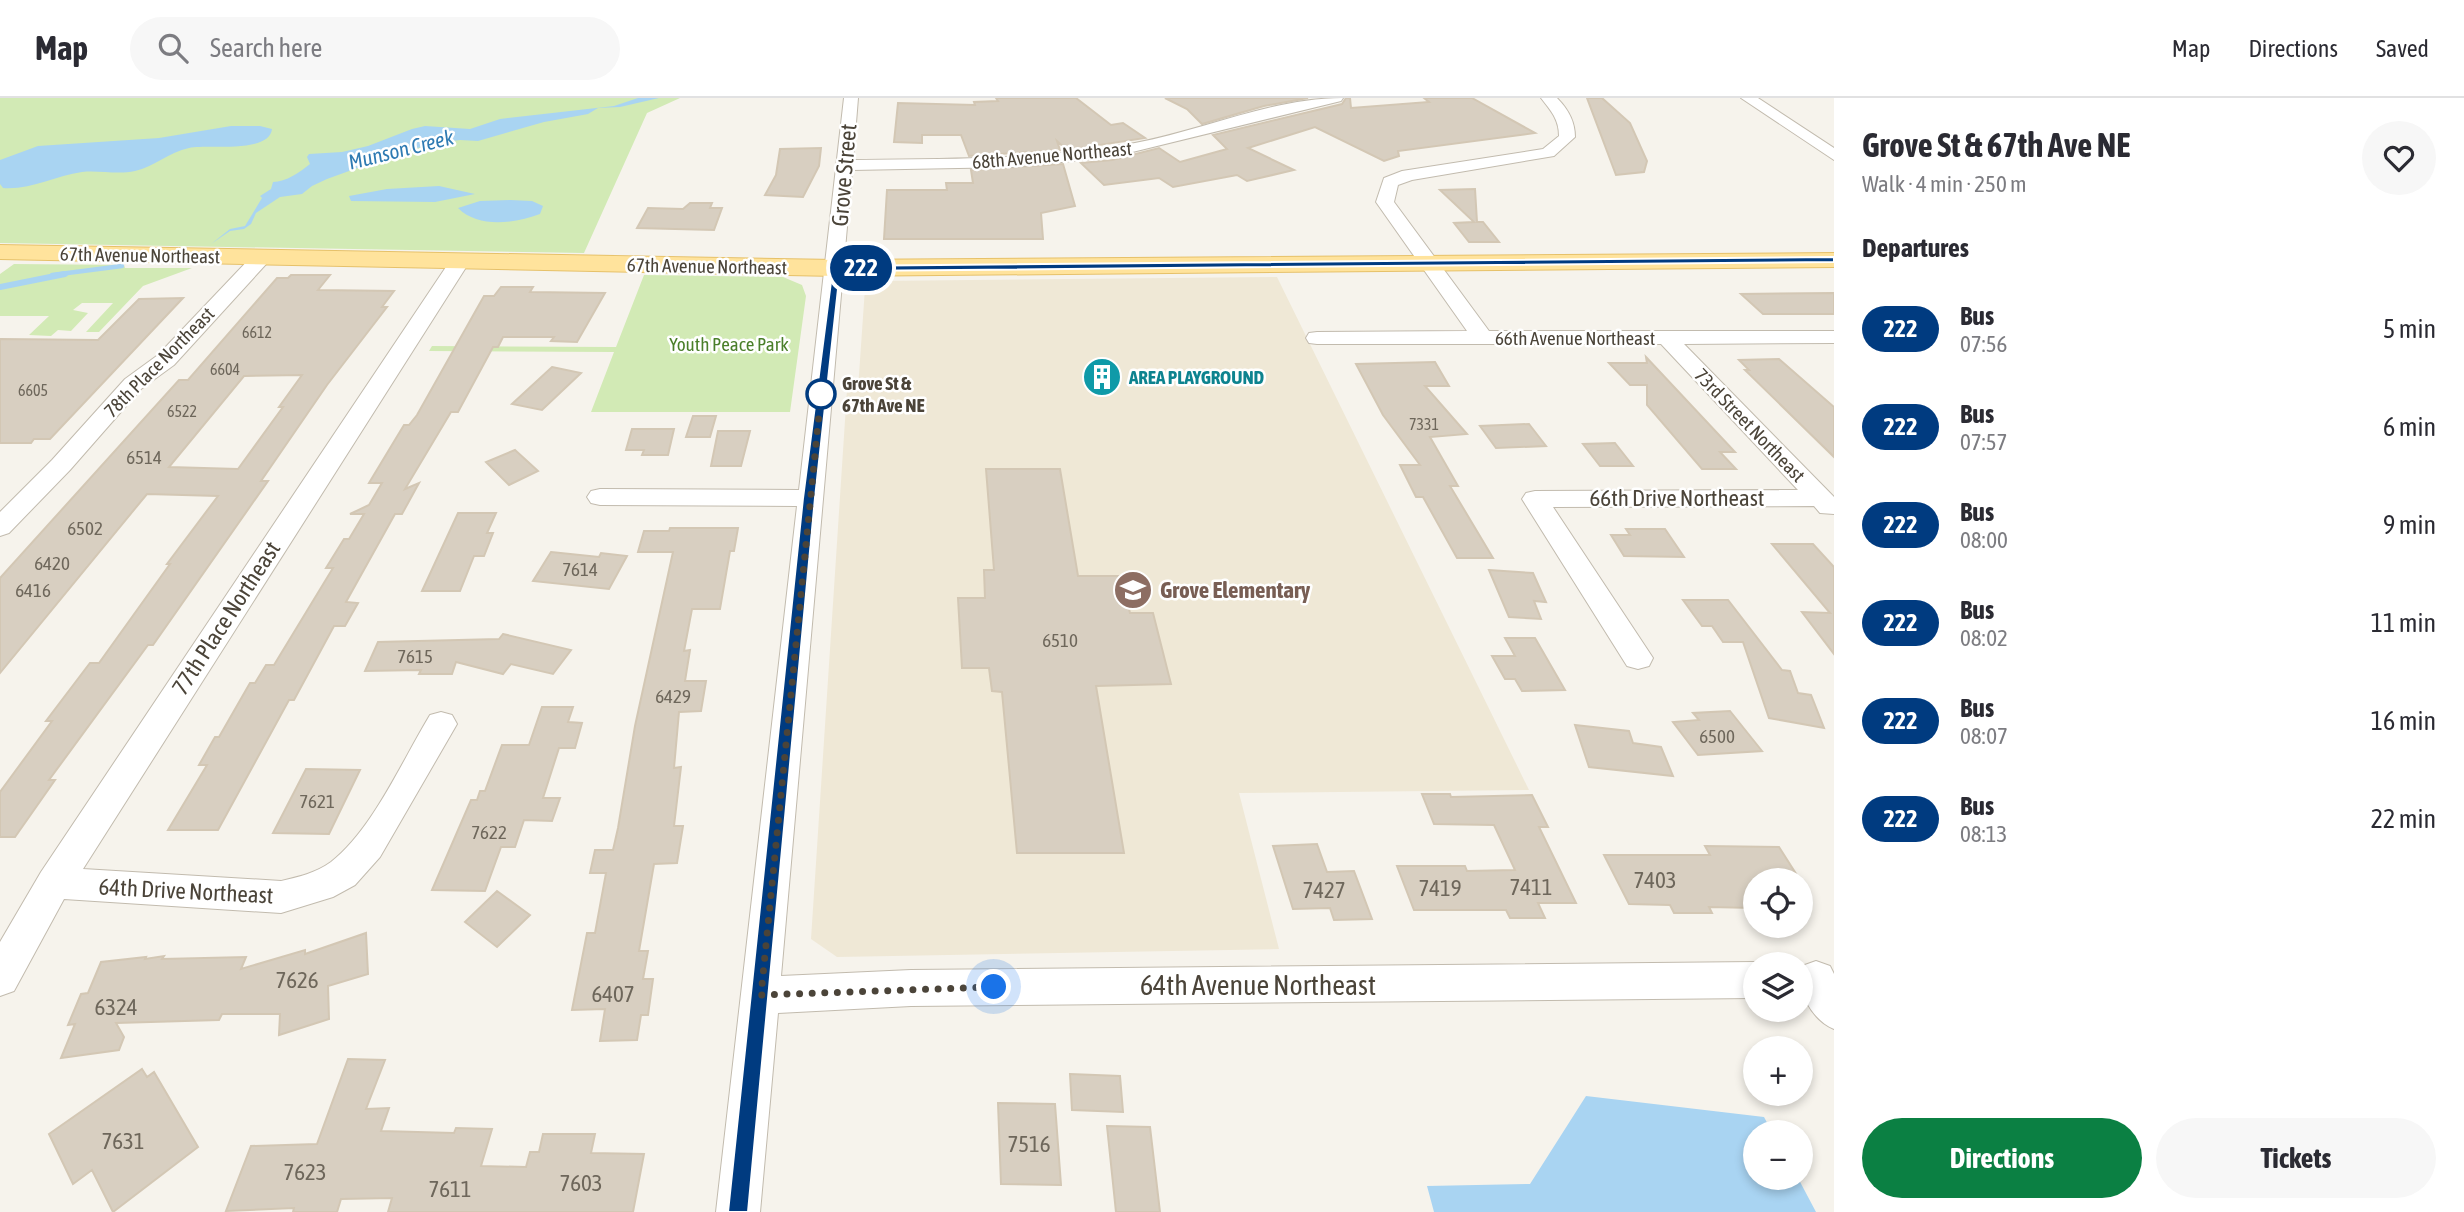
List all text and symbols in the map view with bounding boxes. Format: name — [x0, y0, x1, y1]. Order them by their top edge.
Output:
search box — [130, 17, 620, 80]
text: Map — [35, 29, 88, 67]
icon: search — [154, 29, 192, 67]
text: Search here — [210, 33, 322, 63]
text: Map — [2172, 35, 2210, 62]
text: Directions — [2248, 35, 2338, 62]
text: Saved — [2376, 35, 2429, 62]
button: heart — [2362, 121, 2436, 195]
street label: Grove Street — [827, 123, 861, 227]
water label: Munson Creek — [346, 124, 457, 174]
text: Grove St & 67th Ave NE — [1862, 126, 2130, 164]
street label: 68th Avenue Northeast — [971, 137, 1133, 173]
text: Walk · 4 min · 250 m — [1862, 171, 2026, 197]
text: Departures — [1862, 233, 1969, 263]
street label: 67th Avenue Northeast — [60, 243, 220, 267]
line badge: 222 — [821, 245, 901, 291]
street label: 67th Avenue Northeast — [627, 254, 787, 278]
text: 222 — [844, 254, 878, 281]
text: Bus — [1960, 301, 1994, 331]
street label: 78th Place Northeast — [99, 302, 219, 422]
text: 5 min — [2383, 314, 2436, 344]
text: 222 — [1884, 315, 1917, 342]
house number: 6612 — [242, 323, 272, 341]
street label: 66th Avenue Northeast — [1495, 327, 1655, 349]
text: 07:56 — [1960, 331, 2007, 357]
park label: Youth Peace Park — [669, 333, 789, 355]
building icon: AREA PLAYGROUND — [1081, 356, 1123, 398]
house number: 6604 — [210, 360, 240, 378]
street label: 73rd Street Northeast — [1690, 364, 1810, 486]
place label: AREA PLAYGROUND — [1128, 366, 1265, 388]
place label: Grove St & 67th Ave NE — [842, 372, 925, 416]
marker: Grove St & 67th Ave NE — [806, 379, 836, 409]
house number: 6605 — [18, 381, 48, 399]
text: Bus — [1960, 399, 1994, 429]
house number: 6522 — [167, 402, 197, 420]
text: 6 min — [2383, 412, 2436, 442]
text: 222 — [1884, 413, 1917, 440]
house number: 7331 — [1409, 415, 1439, 433]
text: 07:57 — [1960, 429, 2007, 455]
house number: 6514 — [126, 446, 162, 468]
street label: 66th Drive Northeast — [1590, 485, 1764, 511]
text: Bus — [1960, 497, 1994, 527]
text: 9 min — [2383, 510, 2436, 540]
text: 222 — [1884, 511, 1917, 538]
house number: 6502 — [67, 517, 103, 539]
text: 08:00 — [1960, 527, 2008, 553]
street label: 77th Place Northeast — [167, 537, 285, 699]
house number: 6420 — [34, 552, 70, 574]
house number: 7614 — [562, 558, 598, 580]
school or university icon: Grove Elementary — [1112, 569, 1154, 611]
place label: Grove Elementary — [1160, 577, 1311, 603]
house number: 6416 — [15, 579, 51, 601]
text: Bus — [1960, 595, 1994, 625]
text: 11 min — [2371, 608, 2436, 638]
text: 222 — [1884, 609, 1917, 636]
text: 08:02 — [1960, 625, 2008, 651]
house number: 6510 — [1042, 629, 1078, 651]
house number: 7615 — [397, 645, 433, 667]
house number: 6429 — [655, 685, 691, 707]
text: Bus — [1960, 693, 1994, 723]
text: 16 min — [2371, 706, 2436, 736]
text: 222 — [1884, 707, 1917, 734]
text: 08:07 — [1960, 723, 2008, 749]
house number: 6500 — [1699, 725, 1735, 747]
house number: 7621 — [299, 790, 335, 812]
text: Bus — [1960, 791, 1994, 821]
text: 22 min — [2371, 804, 2436, 834]
text: 222 — [1884, 805, 1917, 832]
house number: 7622 — [471, 821, 507, 843]
text: 08:13 — [1960, 821, 2007, 847]
house number: 7403 — [1633, 867, 1677, 893]
map controls — [1743, 868, 1813, 1190]
button: locate — [1743, 868, 1813, 938]
street label: 64th Drive Northeast — [98, 873, 274, 909]
house number: 7411 — [1509, 874, 1553, 900]
house number: 7419 — [1418, 875, 1462, 901]
house number: 7427 — [1302, 877, 1346, 903]
button: layers — [1743, 952, 1813, 1022]
house number: 7626 — [275, 967, 319, 993]
your location — [976, 969, 1011, 1004]
street label: 64th Avenue Northeast — [1140, 969, 1376, 1001]
house number: 6407 — [591, 981, 635, 1007]
house number: 6324 — [94, 994, 138, 1020]
button: + — [1743, 1036, 1813, 1106]
button: Directions — [1862, 1118, 2142, 1198]
button: Tickets — [2156, 1118, 2436, 1198]
button: − — [1743, 1120, 1813, 1190]
house number: 7631 — [101, 1128, 145, 1154]
house number: 7516 — [1007, 1131, 1051, 1157]
house number: 7623 — [283, 1159, 327, 1185]
house number: 7603 — [559, 1170, 603, 1196]
house number: 7611 — [428, 1176, 472, 1202]

